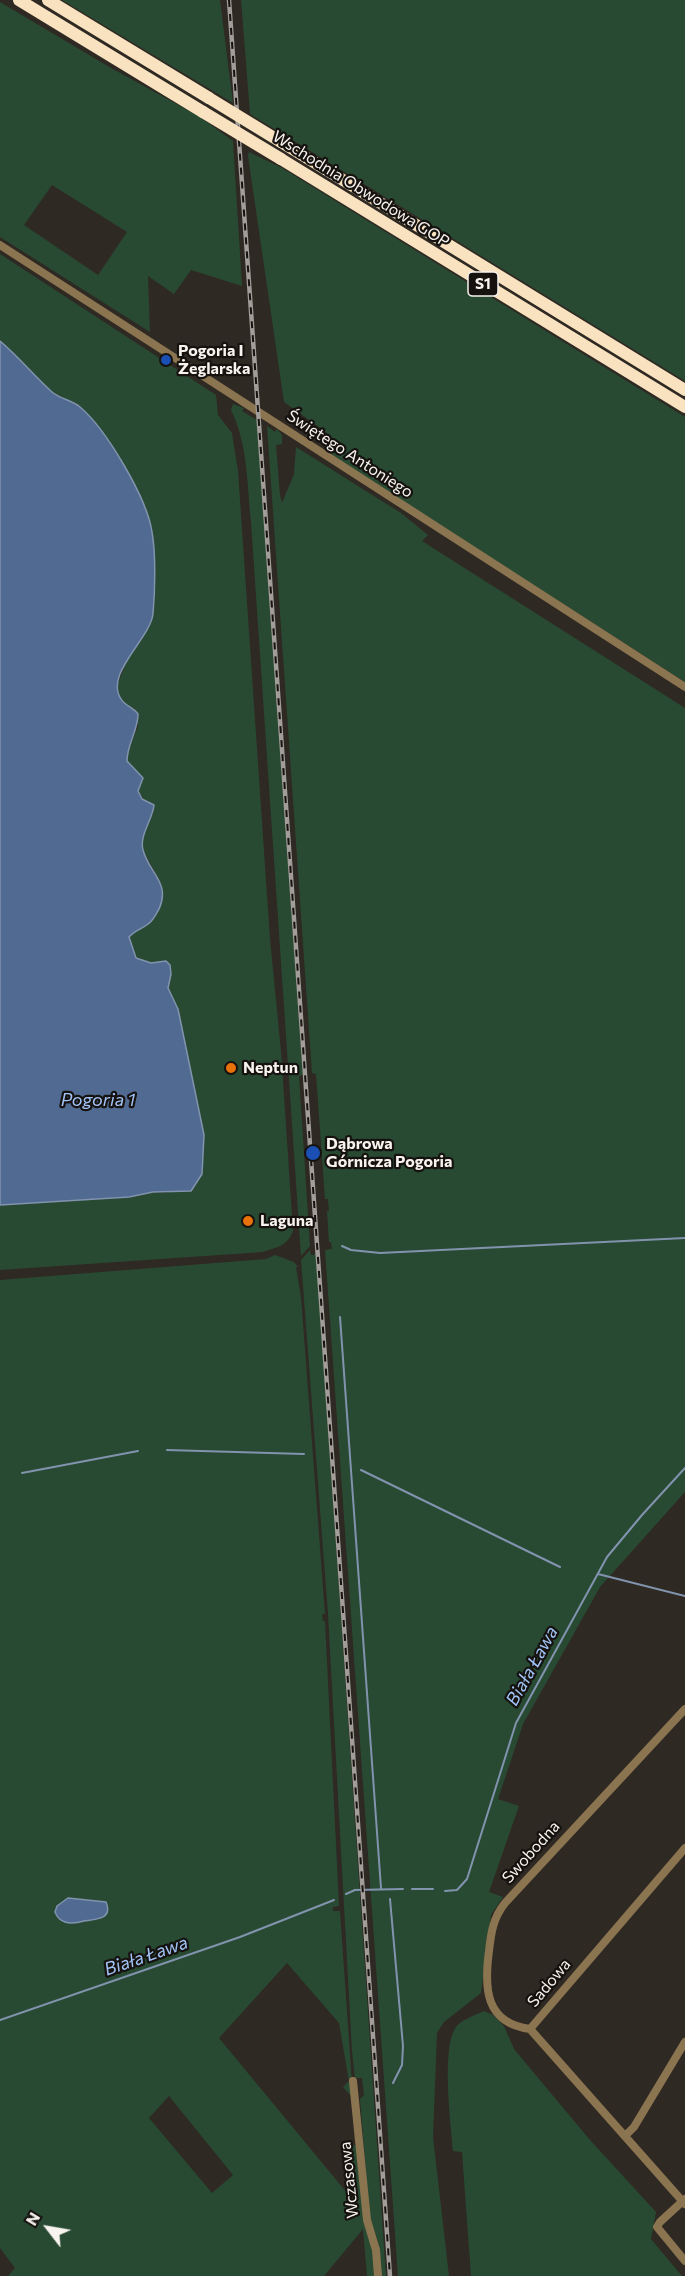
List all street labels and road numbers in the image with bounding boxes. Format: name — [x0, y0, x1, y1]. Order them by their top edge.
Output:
street label: Wschodnia Obwodowa GOP — [269, 127, 453, 251]
road number: S1 — [468, 272, 498, 296]
street label: Świętego Antoniego — [283, 406, 417, 502]
street label: Swobodna — [498, 1817, 564, 1887]
street label: Sadowa — [523, 1955, 575, 2011]
street label: Wczasowa — [335, 2141, 363, 2219]

